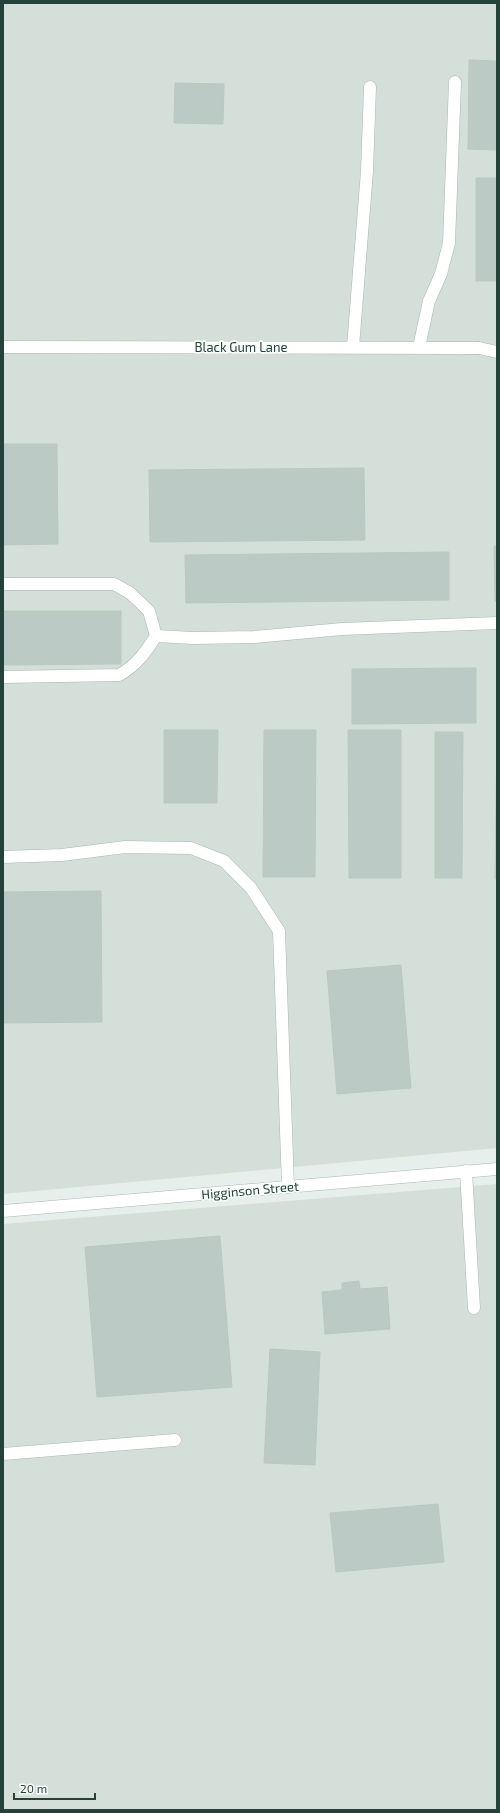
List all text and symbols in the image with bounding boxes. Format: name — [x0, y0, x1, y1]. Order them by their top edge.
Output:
street label: Black Gum Lane — [194, 339, 288, 355]
street label: Higginson Street — [201, 1178, 299, 1202]
scale bar — [14, 1775, 95, 1801]
text: 20 m — [20, 1781, 47, 1795]

